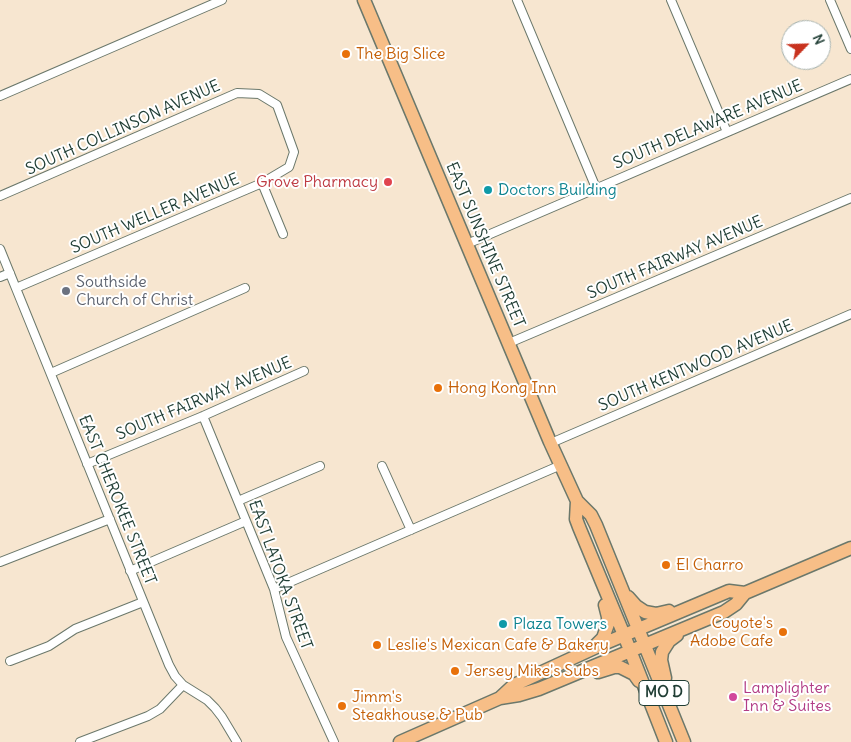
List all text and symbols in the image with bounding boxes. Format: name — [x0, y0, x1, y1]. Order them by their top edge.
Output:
north arrow — [781, 20, 831, 70]
text: N — [809, 31, 829, 47]
place label: The Big Slice — [356, 44, 445, 64]
marker: The Big Slice — [340, 48, 352, 60]
street label: SOUTH COLLINSON AVENUE — [23, 76, 223, 180]
street label: SOUTH DELAWARE AVENUE — [611, 76, 805, 174]
street label: EAST SUNSHINE STREET — [441, 159, 529, 331]
street label: SOUTH WELLER AVENUE — [68, 170, 242, 258]
place label: Grove Pharmacy — [256, 172, 378, 192]
marker: Grove Pharmacy — [382, 176, 394, 188]
place label: Doctors Building — [498, 180, 617, 200]
marker: Doctors Building — [482, 184, 494, 196]
street label: SOUTH FAIRWAY AVENUE — [584, 212, 766, 304]
place label: Southside Church of Christ — [76, 272, 193, 310]
marker: Southside Church of Christ — [60, 285, 72, 297]
street label: SOUTH KENTWOOD AVENUE — [596, 316, 796, 416]
street label: SOUTH FAIRWAY AVENUE — [113, 353, 295, 445]
place label: Hong Kong Inn — [448, 378, 557, 398]
marker: Hong Kong Inn — [432, 382, 444, 394]
street label: EAST CHEROKEE STREET — [74, 412, 160, 588]
street label: EAST LATOKA STREET — [244, 498, 316, 652]
place label: El Charro — [676, 555, 744, 575]
marker: El Charro — [660, 559, 672, 571]
place label: Coyote's Adobe Cafe — [690, 613, 773, 651]
place label: Plaza Towers — [513, 614, 607, 634]
marker: Plaza Towers — [497, 618, 509, 630]
marker: Coyote's Adobe Cafe — [777, 626, 789, 638]
place label: Leslie's Mexican Cafe & Bakery — [387, 635, 609, 655]
marker: Leslie's Mexican Cafe & Bakery — [371, 639, 383, 651]
place label: Jersey Mike's Subs — [465, 661, 599, 681]
marker: Jersey Mike's Subs — [449, 665, 461, 677]
place label: Lamplighter Inn & Suites — [743, 678, 831, 716]
road number: MO D — [639, 680, 689, 706]
place label: Jimm's Steakhouse & Pub — [352, 687, 483, 725]
marker: Lamplighter Inn & Suites — [727, 691, 739, 703]
marker: Jimm's Steakhouse & Pub — [336, 700, 348, 712]

